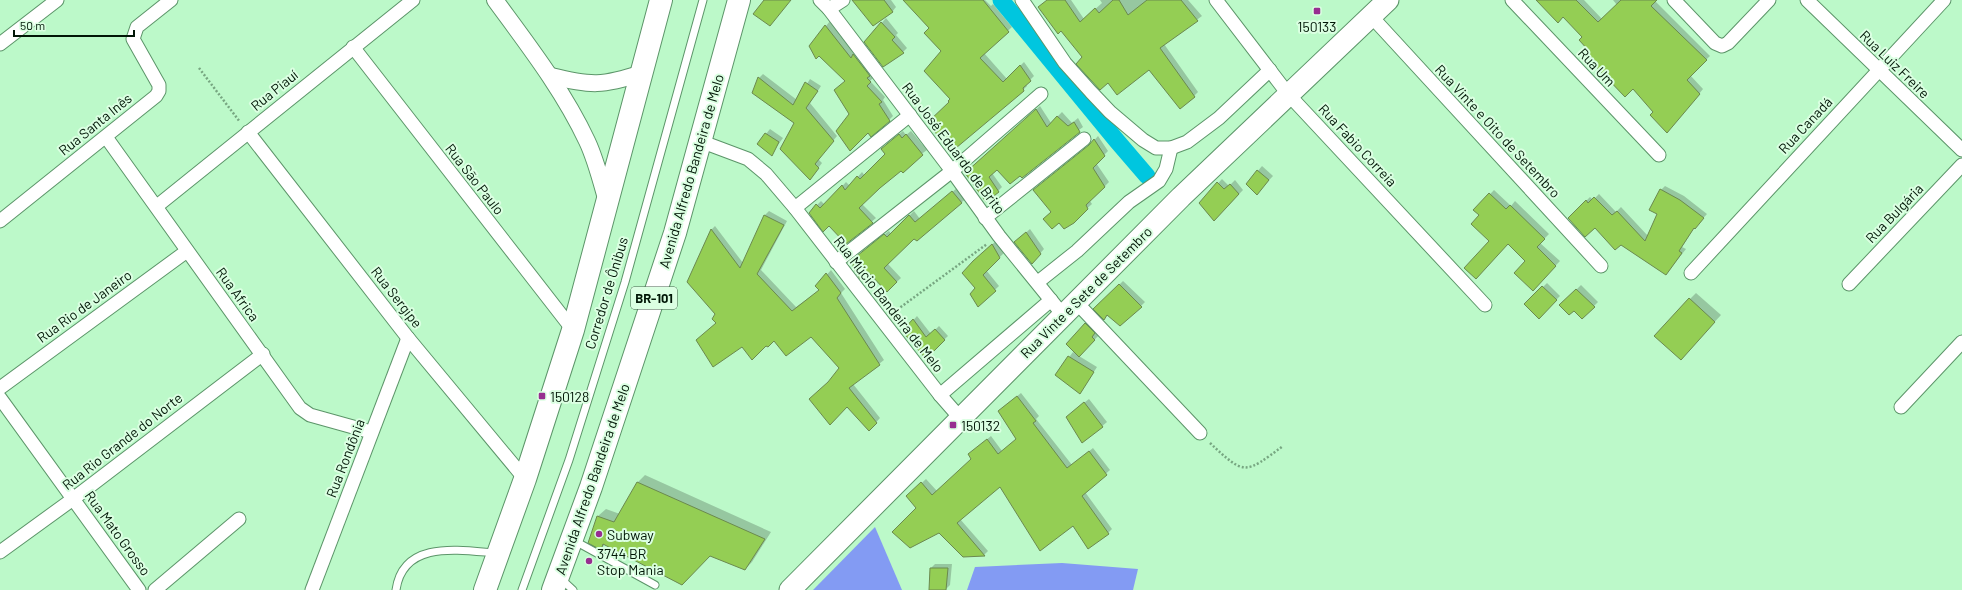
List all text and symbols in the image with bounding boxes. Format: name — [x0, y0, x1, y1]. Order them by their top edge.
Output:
marker: 150133 — [1312, 6, 1322, 16]
scale bar — [14, 12, 134, 38]
text: 50 m — [20, 18, 45, 32]
place label: 150133 — [1298, 18, 1336, 35]
street label: Rua Luiz Freire — [1857, 26, 1933, 102]
street label: Rua Um — [1575, 44, 1619, 90]
street label: Rua Vinte e Oito de Setembro — [1432, 61, 1564, 201]
street label: Rua Piauí — [247, 66, 301, 114]
street label: Avenida Alfredo Bandeira de Melo — [655, 72, 727, 270]
street label: Rua José Eduardo de Brito — [899, 79, 1009, 217]
street label: Rua Santa Inês — [55, 89, 135, 159]
street label: Rua Canadá — [1775, 93, 1835, 157]
street label: Rua Fabio Correia — [1315, 100, 1401, 190]
street label: Rua São Paulo — [442, 140, 508, 218]
street label: Rua Bulgária — [1862, 180, 1926, 246]
street label: Rua Vinte e Sete de Setembro — [1017, 223, 1155, 361]
street label: Rua Múcio Bandeira de Melo — [831, 233, 947, 375]
street label: Corredor de Ônibus — [581, 235, 631, 351]
street label: Rua Sergipe — [368, 263, 426, 331]
street label: Rua Africa — [213, 264, 263, 324]
street label: Rua Rio de Janeiro — [33, 266, 135, 346]
road number: BR-101 — [631, 287, 677, 309]
street label: Avenida Alfredo Bandeira de Melo — [551, 381, 633, 577]
place label: 150128 — [550, 388, 589, 405]
street label: Rua Rio Grande do Norte — [59, 389, 185, 493]
marker: 150128 — [537, 391, 547, 401]
street label: Rua Rondônia — [322, 416, 368, 500]
place label: 150132 — [961, 417, 1000, 434]
marker: 150132 — [948, 420, 958, 430]
street label: Rua Mato Grosso — [82, 487, 154, 579]
place label: Subway — [607, 526, 654, 543]
marker: Subway — [594, 529, 604, 539]
place label: 3744 BR Stop Mania — [597, 545, 664, 578]
marker: 3744 BR Stop Mania — [584, 556, 594, 566]

